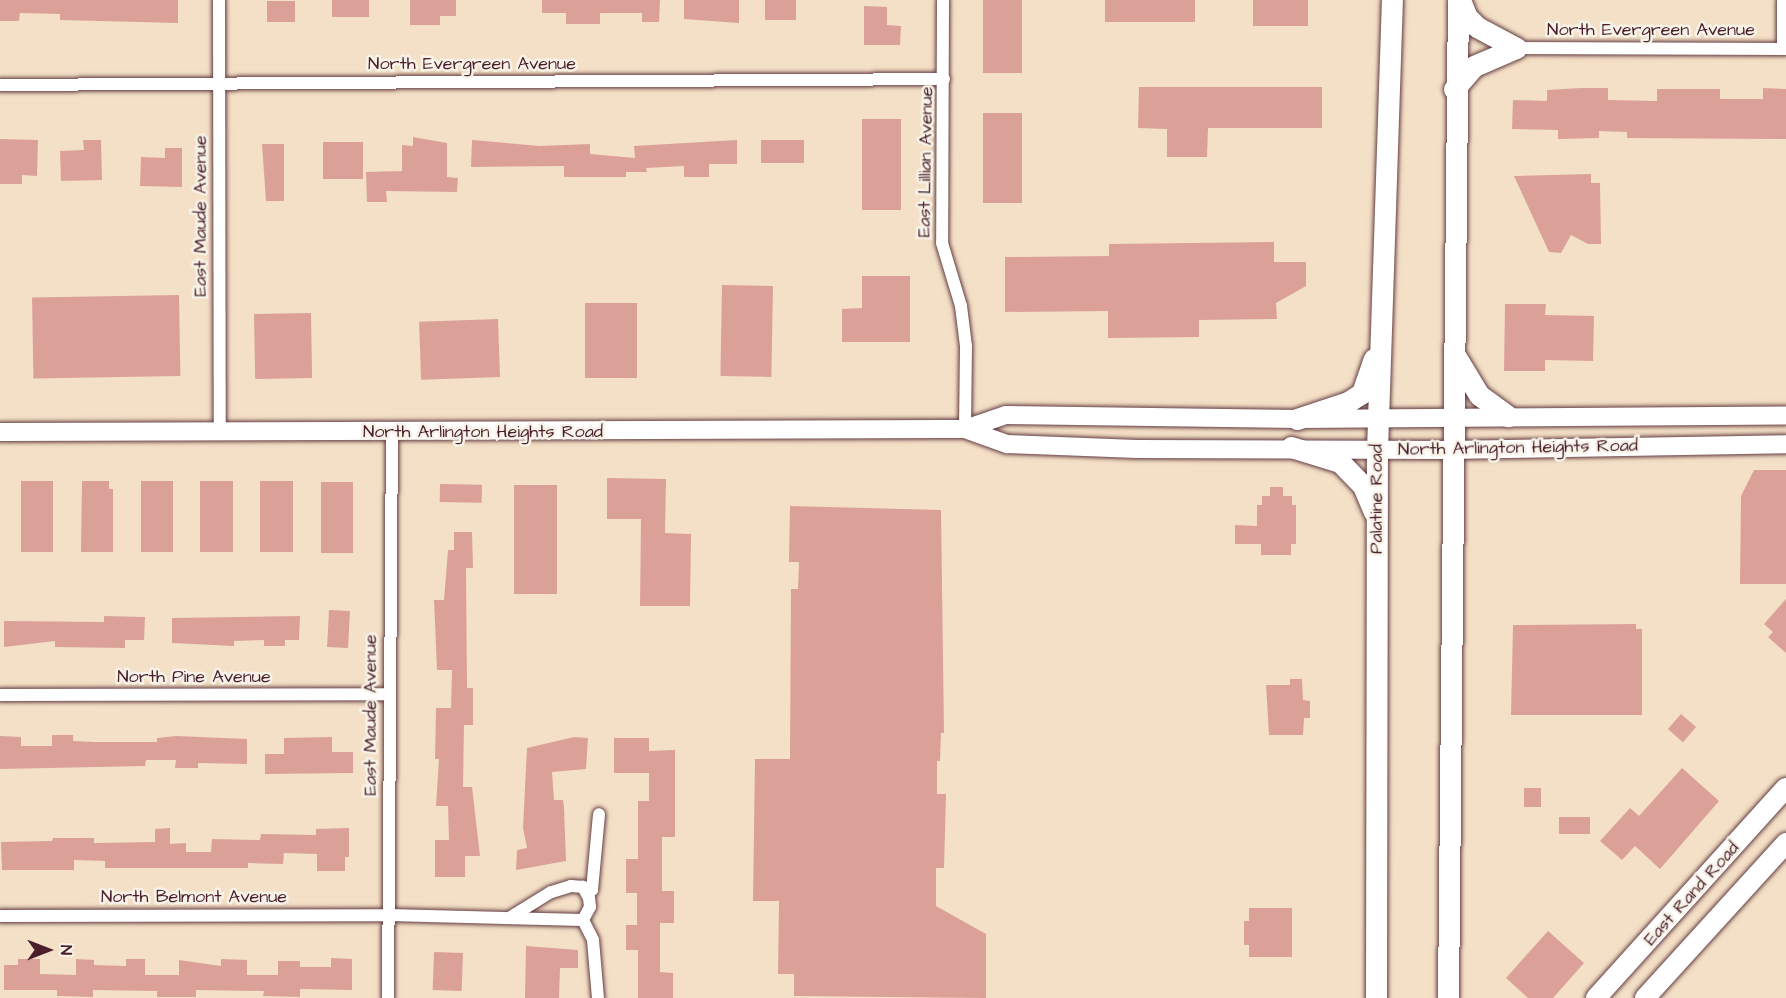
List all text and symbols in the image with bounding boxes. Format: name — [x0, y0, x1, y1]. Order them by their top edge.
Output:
street label: North Evergreen Avenue — [1547, 19, 1755, 41]
street label: North Evergreen Avenue — [368, 53, 576, 75]
street label: East Lillian Avenue — [914, 86, 938, 238]
street label: East Maude Avenue — [190, 135, 212, 297]
street label: North Arlington Heights Road — [363, 421, 603, 443]
street label: North Arlington Heights Road — [1398, 435, 1638, 461]
street label: Palatine Road — [1366, 444, 1388, 554]
street label: East Maude Avenue — [360, 634, 382, 796]
street label: North Pine Avenue — [117, 666, 271, 688]
street label: East Rand Road — [1640, 838, 1744, 950]
street label: North Belmont Avenue — [101, 886, 287, 908]
north arrow — [18, 920, 78, 980]
text: N — [55, 945, 77, 955]

